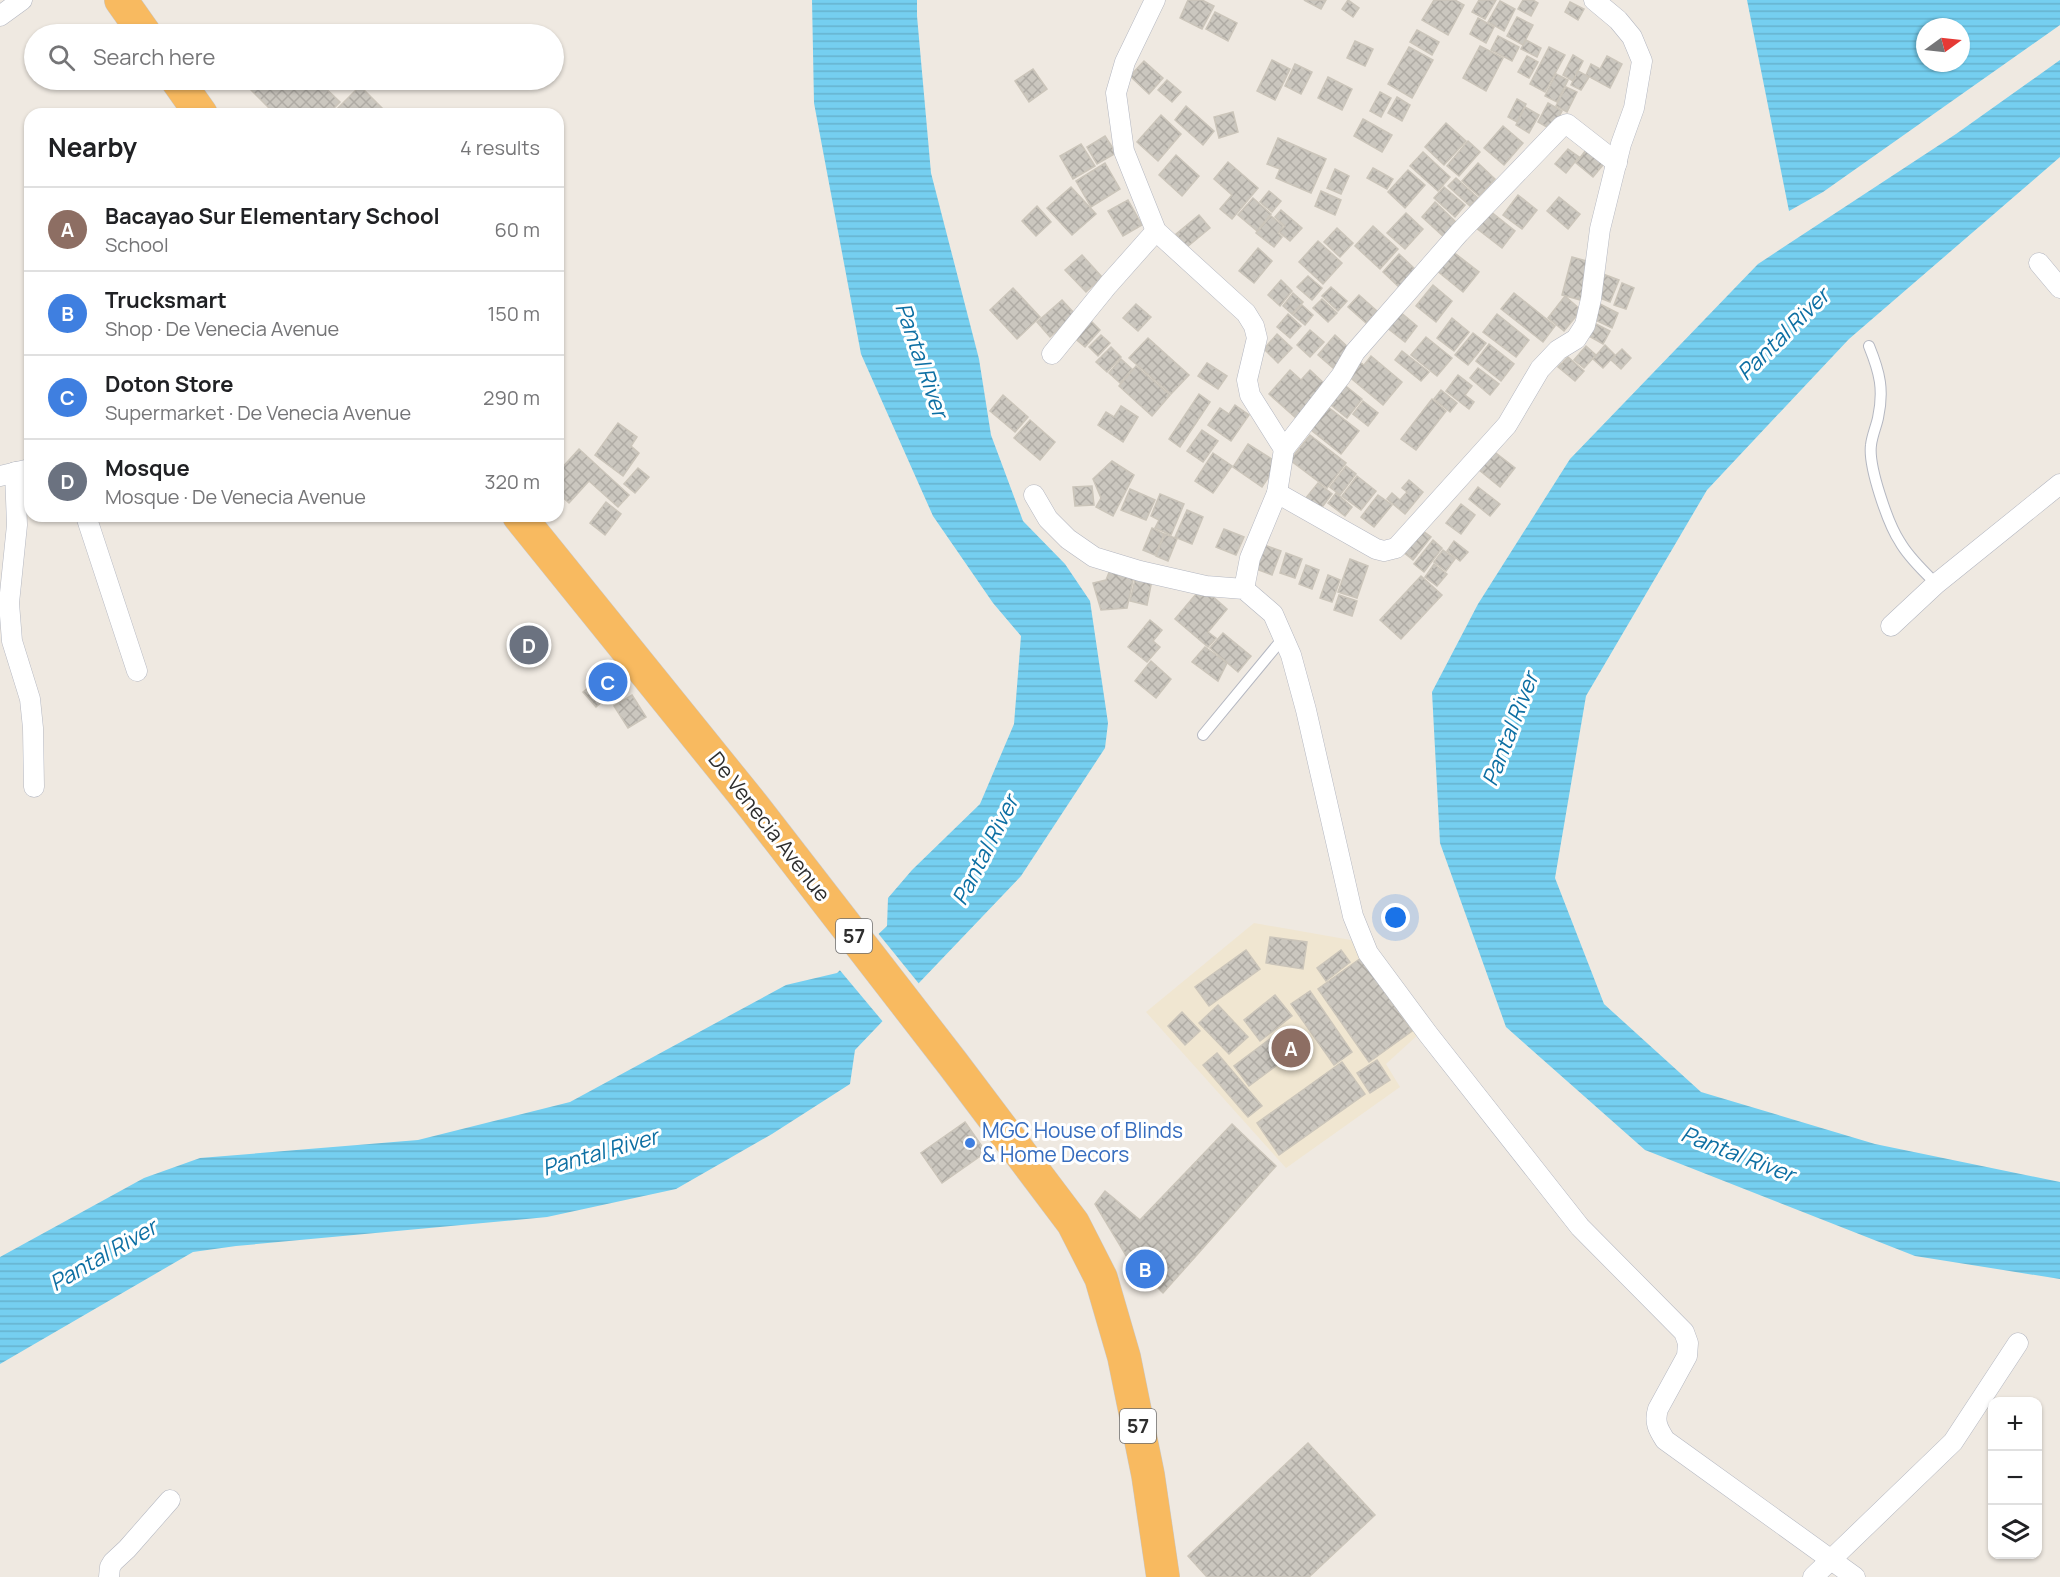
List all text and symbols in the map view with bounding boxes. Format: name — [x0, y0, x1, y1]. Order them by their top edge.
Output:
north arrow — [1916, 18, 1970, 72]
search box — [24, 24, 564, 90]
icon: search — [45, 41, 78, 74]
text: Search here — [93, 42, 215, 72]
text: Nearby — [48, 129, 137, 165]
text: 4 results — [460, 134, 540, 161]
text: Bacayao Sur Elementary School — [105, 201, 440, 231]
text: A — [61, 216, 74, 243]
text: 60 m — [494, 216, 540, 243]
text: School — [105, 231, 169, 258]
water label: Pantal River — [1730, 279, 1838, 387]
text: Trucksmart — [105, 285, 227, 315]
water label: Pantal River — [888, 299, 957, 424]
text: B — [61, 300, 74, 327]
text: 150 m — [487, 300, 540, 327]
text: Shop · De Venecia Avenue — [105, 315, 339, 342]
text: Doton Store — [105, 369, 233, 399]
text: C — [60, 384, 75, 411]
text: 290 m — [483, 384, 540, 411]
text: Supermarket · De Venecia Avenue — [105, 399, 411, 426]
text: Mosque — [105, 453, 190, 483]
text: D — [60, 468, 75, 495]
text: 320 m — [484, 468, 540, 495]
text: Mosque · De Venecia Avenue — [105, 483, 366, 510]
pin: D — [510, 622, 548, 668]
pin: C — [588, 660, 628, 704]
water label: Pantal River — [1475, 665, 1546, 790]
street label: De Venecia Avenue — [703, 746, 837, 907]
water label: Pantal River — [945, 787, 1027, 910]
your location — [1381, 903, 1410, 932]
road number: 57 — [836, 919, 872, 953]
pin: A — [1272, 1026, 1310, 1070]
place label: MGC House of Blinds & Home Decors — [982, 1116, 1183, 1168]
water label: Pantal River — [1677, 1119, 1802, 1190]
water label: Pantal River — [539, 1120, 664, 1183]
marker: MGC House of Blinds & Home Decors — [963, 1136, 977, 1150]
water label: Pantal River — [44, 1211, 165, 1298]
pin: B — [1126, 1246, 1164, 1292]
map controls — [1988, 1397, 2042, 1559]
button: + — [1988, 1397, 2042, 1451]
road number: 57 — [1120, 1409, 1156, 1443]
button: − — [1988, 1451, 2042, 1505]
button: layers — [1988, 1505, 2042, 1559]

